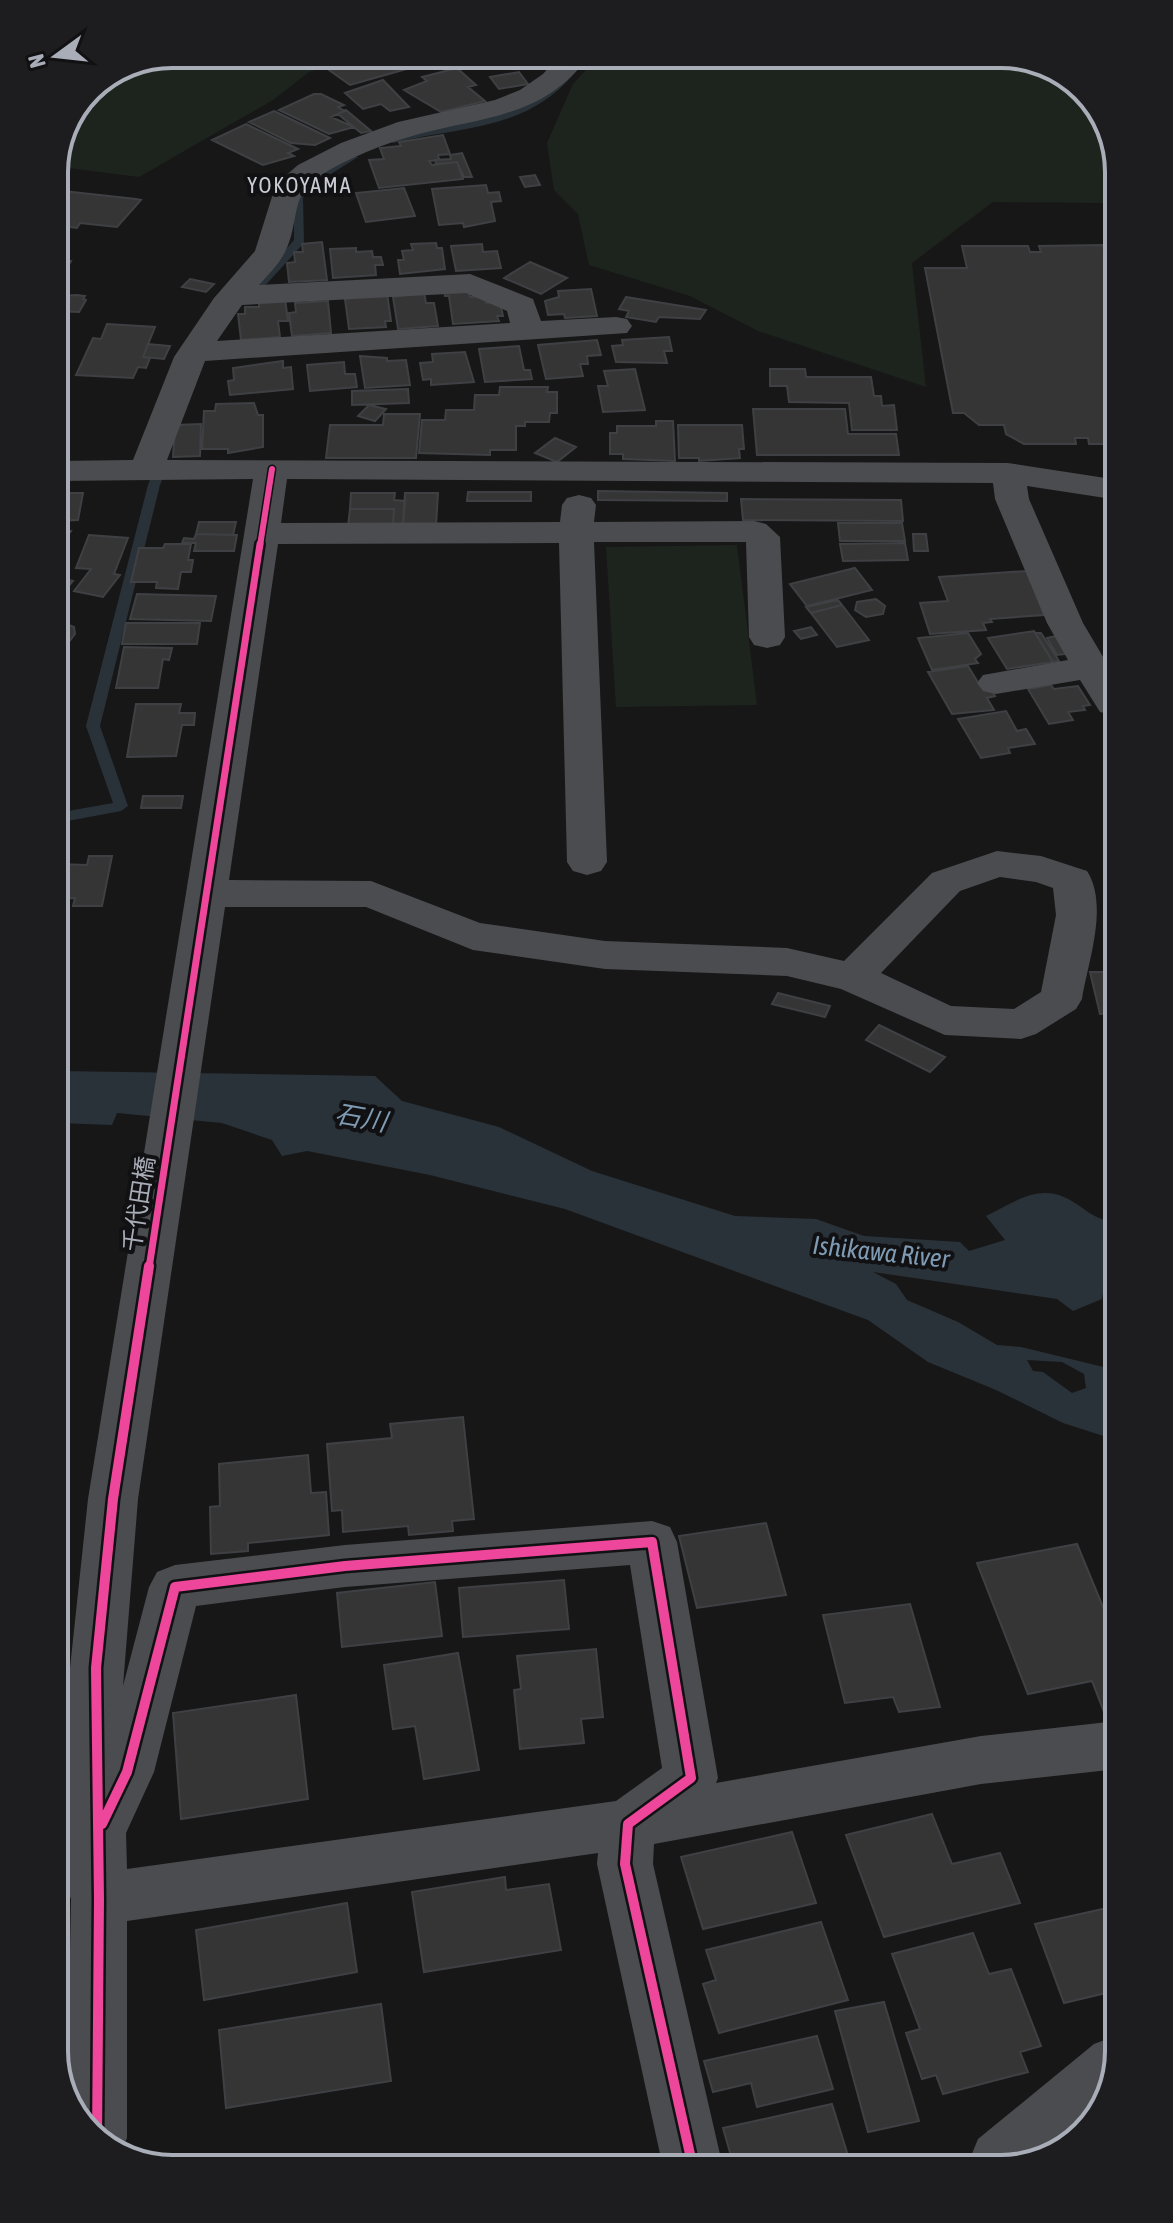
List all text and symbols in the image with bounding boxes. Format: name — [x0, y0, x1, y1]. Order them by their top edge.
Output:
north arrow — [16, 16, 96, 96]
text: N — [22, 52, 51, 71]
district label: YOKOYAMA — [247, 172, 353, 198]
water label: 石川 — [333, 1099, 392, 1138]
street label: 千代田橋 — [118, 1154, 159, 1253]
water label: Ishikawa River — [811, 1230, 952, 1274]

